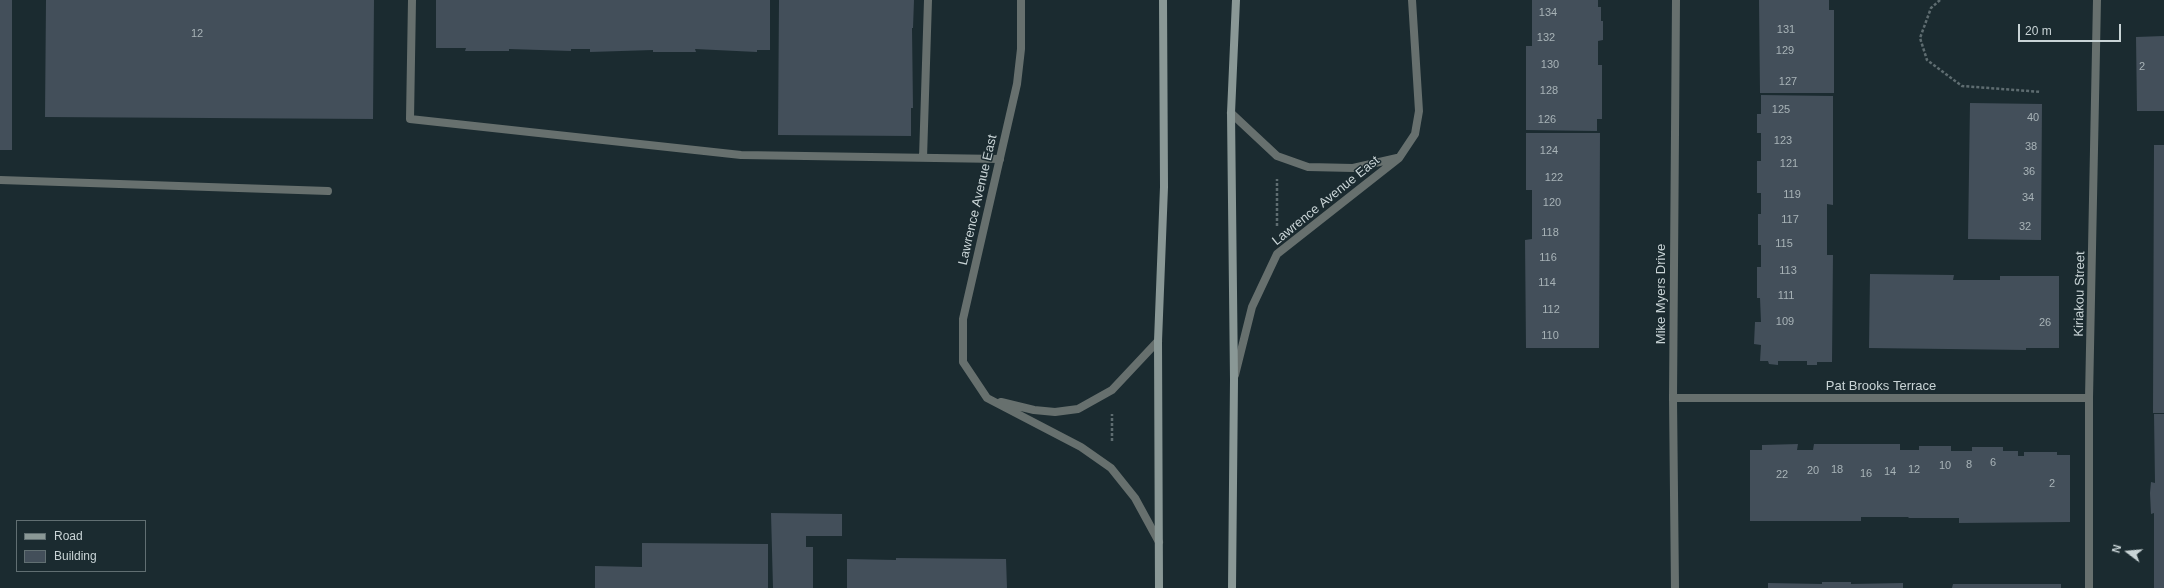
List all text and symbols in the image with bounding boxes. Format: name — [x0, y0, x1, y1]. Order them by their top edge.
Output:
house number: 134 — [1539, 6, 1557, 20]
scale bar — [2020, 16, 2123, 42]
house number: 131 — [1777, 23, 1795, 37]
text: 20 m — [2025, 24, 2052, 38]
house number: 12 — [191, 27, 203, 41]
house number: 132 — [1537, 31, 1555, 45]
house number: 129 — [1776, 44, 1794, 58]
house number: 130 — [1541, 58, 1559, 72]
house number: 2 — [2139, 60, 2145, 74]
house number: 127 — [1779, 75, 1797, 89]
house number: 128 — [1540, 84, 1558, 98]
house number: 125 — [1772, 103, 1790, 117]
house number: 40 — [2027, 111, 2039, 125]
house number: 126 — [1538, 113, 1556, 127]
street label: Lawrence Avenue East — [955, 133, 1001, 267]
house number: 123 — [1774, 134, 1792, 148]
house number: 38 — [2025, 140, 2037, 154]
house number: 124 — [1540, 144, 1558, 158]
street label: Lawrence Avenue East — [1269, 153, 1383, 249]
house number: 121 — [1780, 157, 1798, 171]
house number: 36 — [2023, 165, 2035, 179]
house number: 122 — [1545, 171, 1563, 185]
house number: 119 — [1783, 188, 1801, 202]
house number: 34 — [2022, 191, 2034, 205]
house number: 120 — [1543, 196, 1561, 210]
house number: 117 — [1781, 213, 1799, 227]
house number: 32 — [2019, 220, 2031, 234]
house number: 118 — [1541, 226, 1559, 240]
house number: 115 — [1775, 237, 1793, 251]
street label: Mike Myers Drive — [1653, 244, 1669, 344]
house number: 116 — [1539, 251, 1557, 265]
street label: Kiriakou Street — [2071, 251, 2089, 337]
house number: 113 — [1779, 264, 1797, 278]
house number: 114 — [1538, 276, 1556, 290]
house number: 111 — [1778, 289, 1794, 303]
house number: 112 — [1542, 303, 1560, 317]
house number: 109 — [1776, 315, 1794, 329]
house number: 26 — [2039, 316, 2051, 330]
house number: 110 — [1541, 329, 1559, 343]
street label: Pat Brooks Terrace — [1826, 378, 1936, 394]
house number: 6 — [1990, 456, 1996, 470]
house number: 8 — [1966, 458, 1972, 472]
house number: 10 — [1939, 459, 1951, 473]
house number: 18 — [1831, 463, 1843, 477]
house number: 12 — [1908, 463, 1920, 477]
house number: 20 — [1807, 464, 1819, 478]
house number: 14 — [1884, 465, 1896, 479]
house number: 16 — [1860, 467, 1872, 481]
house number: 22 — [1776, 468, 1788, 482]
house number: 2 — [2049, 477, 2055, 491]
legend — [16, 520, 146, 572]
text: Road — [54, 529, 83, 543]
north arrow — [2108, 532, 2148, 572]
text: N — [2110, 543, 2123, 554]
text: Building — [54, 549, 97, 563]

